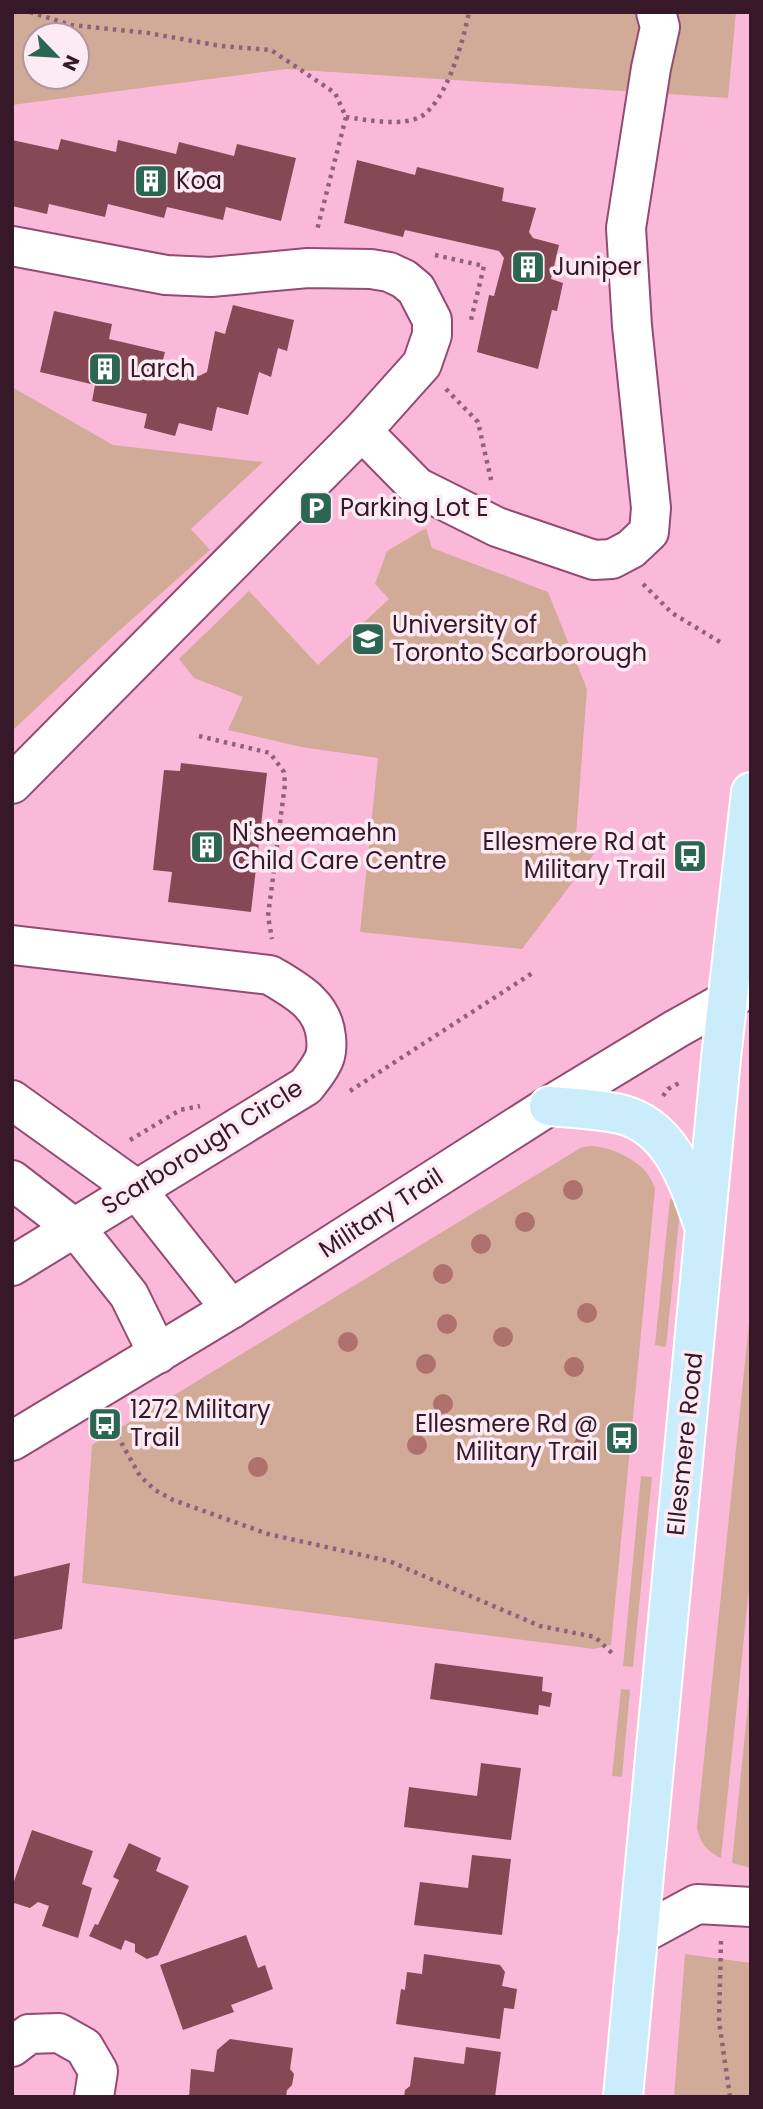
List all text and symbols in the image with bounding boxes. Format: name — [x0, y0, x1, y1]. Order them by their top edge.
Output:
north arrow — [21, 21, 91, 91]
text: N — [56, 51, 86, 75]
building icon: Koa — [132, 162, 170, 200]
place label: Koa — [176, 164, 222, 197]
building icon: Juniper — [509, 248, 547, 286]
place label: Juniper — [552, 250, 641, 283]
building icon: Larch — [86, 350, 124, 388]
place label: Larch — [130, 352, 195, 385]
parking icon: Parking Lot E — [297, 489, 335, 527]
place label: Parking Lot E — [340, 491, 489, 524]
place label: University of Toronto Scarborough — [392, 608, 647, 669]
school or university icon: University of Toronto Scarborough — [349, 620, 387, 658]
place label: N'sheemaehn Child Care Centre — [232, 816, 447, 877]
place label: Ellesmere Rd at Military Trail — [482, 825, 666, 886]
building icon: N'sheemaehn Child Care Centre — [188, 828, 226, 866]
bus stop icon: Ellesmere Rd at Military Trail — [671, 837, 709, 875]
street label: Scarborough Circle — [95, 1071, 309, 1222]
street label: Military Trail — [312, 1160, 449, 1265]
street label: Ellesmere Road — [658, 1351, 711, 1537]
place label: 1272 Military Trail — [130, 1393, 271, 1454]
bus stop icon: 1272 Military Trail — [86, 1405, 124, 1443]
place label: Ellesmere Rd @ Military Trail — [415, 1407, 598, 1468]
bus stop icon: Ellesmere Rd @ Military Trail — [603, 1419, 641, 1457]

